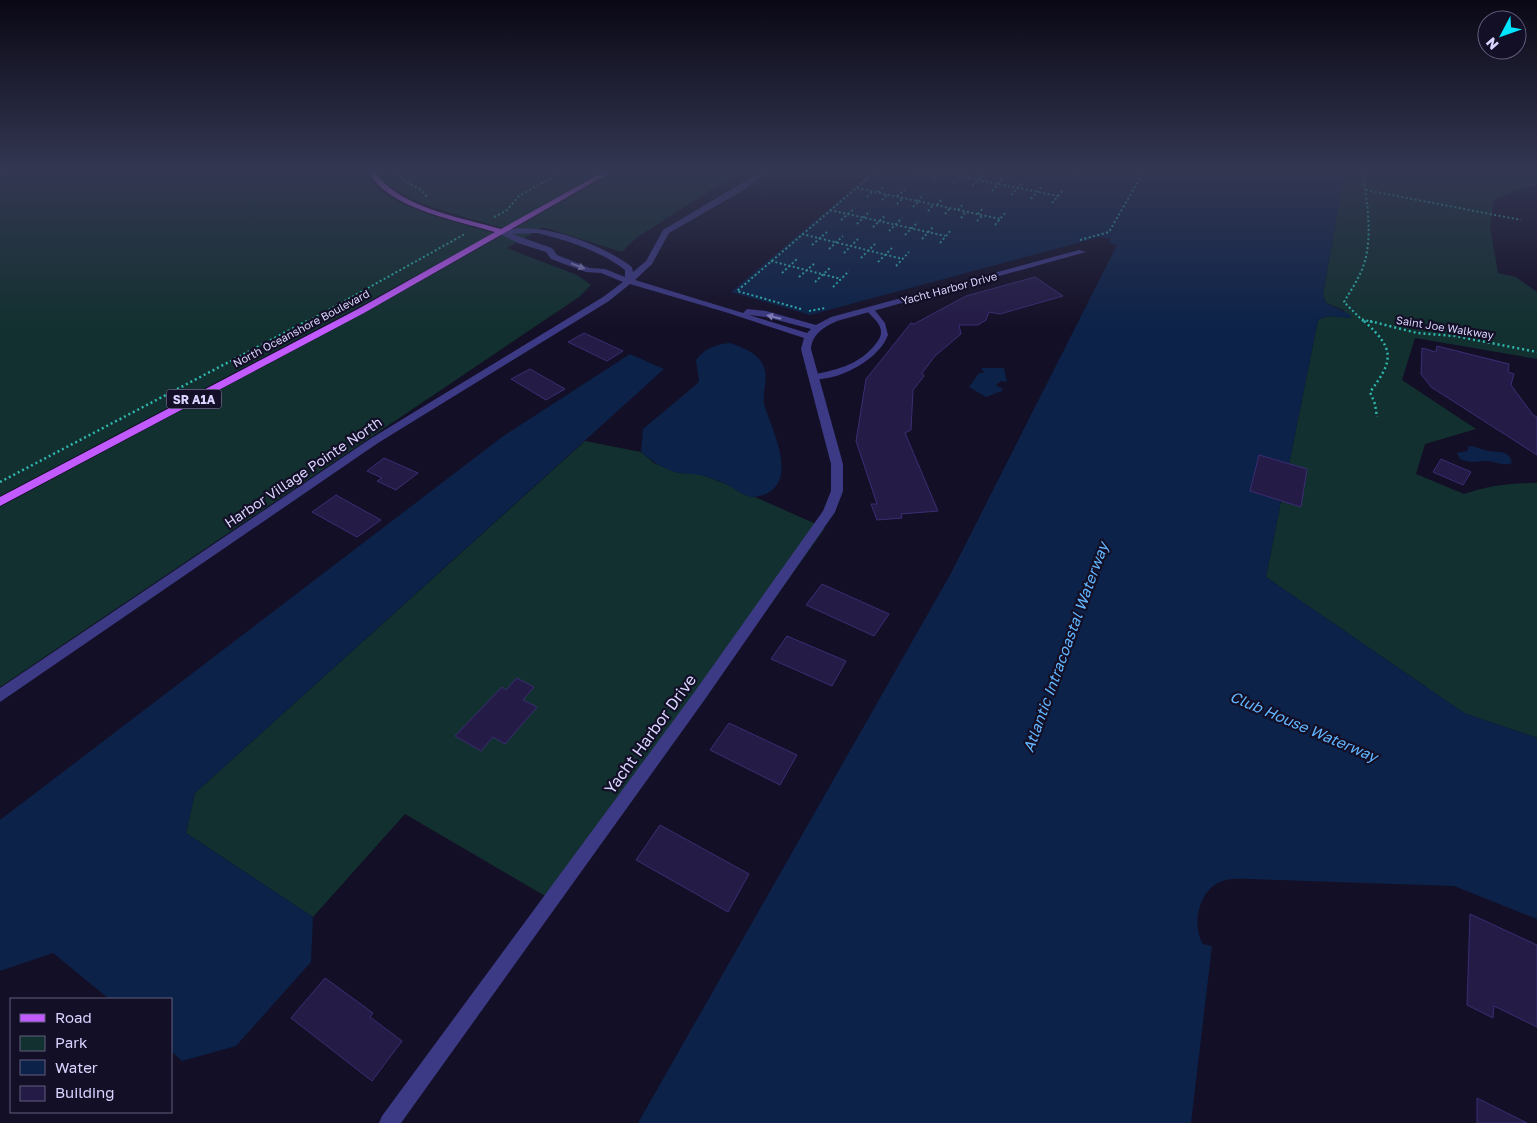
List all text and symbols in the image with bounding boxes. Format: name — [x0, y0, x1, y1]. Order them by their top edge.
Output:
north arrow — [1477, 10, 1527, 60]
text: N — [1482, 34, 1502, 53]
one-way arrow — [571, 262, 586, 270]
street label: Yacht Harbor Drive — [900, 269, 998, 307]
street label: North Oceanshore Boulevard — [231, 286, 371, 370]
one-way arrow — [766, 312, 781, 320]
street label: Saint Joe Walkway — [1395, 313, 1495, 341]
road number: SR A1A — [166, 389, 222, 408]
street label: Harbor Village Pointe North — [221, 413, 385, 531]
water label: Atlantic Intracoastal Waterway — [1019, 537, 1113, 755]
street label: Yacht Harbor Drive — [600, 670, 700, 798]
water label: Club House Waterway — [1227, 687, 1383, 767]
legend — [10, 998, 172, 1113]
text: Road — [55, 1008, 92, 1026]
text: Park — [55, 1033, 88, 1051]
text: Water — [55, 1058, 98, 1076]
text: Building — [55, 1083, 115, 1101]

